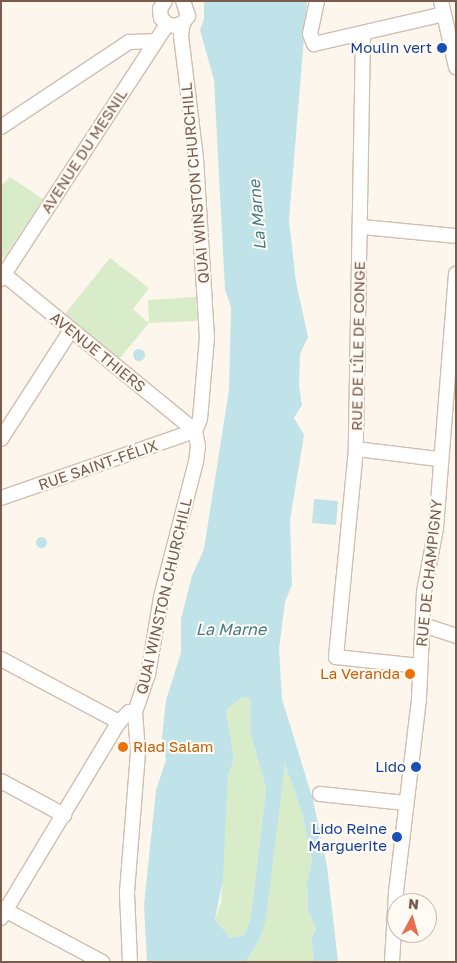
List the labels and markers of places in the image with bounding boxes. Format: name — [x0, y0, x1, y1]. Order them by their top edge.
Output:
place label: Moulin vert — [350, 39, 432, 57]
marker: Moulin vert — [436, 42, 448, 54]
place label: La Veranda — [320, 665, 400, 683]
marker: La Veranda — [404, 668, 416, 680]
place label: Riad Salam — [133, 738, 213, 756]
marker: Riad Salam — [117, 741, 129, 753]
place label: Lido — [375, 758, 406, 776]
marker: Lido — [410, 761, 422, 773]
place label: Lido Reine Marguerite — [308, 819, 387, 854]
marker: Lido Reine Marguerite — [391, 831, 403, 843]

